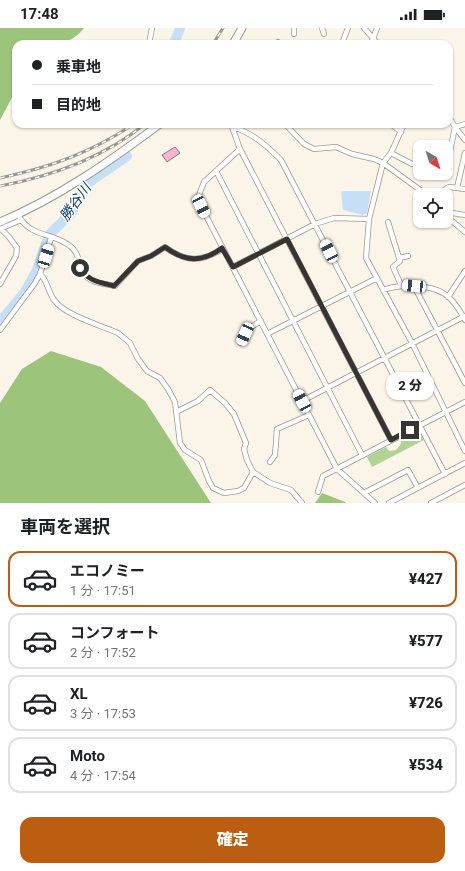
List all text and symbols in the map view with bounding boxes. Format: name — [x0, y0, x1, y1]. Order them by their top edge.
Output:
text: 17:48 — [20, 5, 59, 23]
text: 乗車地 — [56, 58, 101, 76]
text: 目的地 — [56, 96, 101, 114]
north arrow — [413, 140, 453, 180]
map controls — [413, 140, 453, 228]
water label: 勝谷川 — [56, 179, 95, 224]
button: locate — [413, 188, 453, 228]
car — [190, 193, 212, 219]
car — [318, 238, 340, 264]
car — [37, 243, 55, 269]
route start — [71, 259, 89, 277]
car — [402, 279, 426, 293]
car — [235, 321, 255, 347]
callout: 2 分 — [386, 372, 434, 400]
text: 2 分 — [398, 378, 422, 393]
car — [291, 388, 313, 414]
route end — [401, 421, 419, 439]
text: 車両を選択 — [20, 516, 110, 537]
icon: car — [22, 561, 58, 597]
text: エコノミー — [70, 562, 145, 580]
text: ¥427 — [409, 570, 443, 588]
text: 1 分 · 17:51 — [70, 583, 136, 598]
icon: car — [22, 623, 58, 659]
text: コンフォート — [70, 624, 160, 642]
text: ¥577 — [409, 632, 443, 650]
text: 2 分 · 17:52 — [70, 645, 136, 660]
icon: car — [22, 685, 58, 721]
text: XL — [70, 685, 88, 703]
text: ¥726 — [409, 694, 443, 712]
text: 3 分 · 17:53 — [70, 706, 136, 721]
icon: car — [22, 747, 58, 783]
text: Moto — [70, 747, 105, 765]
text: ¥534 — [409, 756, 443, 774]
text: 4 分 · 17:54 — [70, 768, 136, 783]
button: 確定 — [20, 817, 445, 863]

